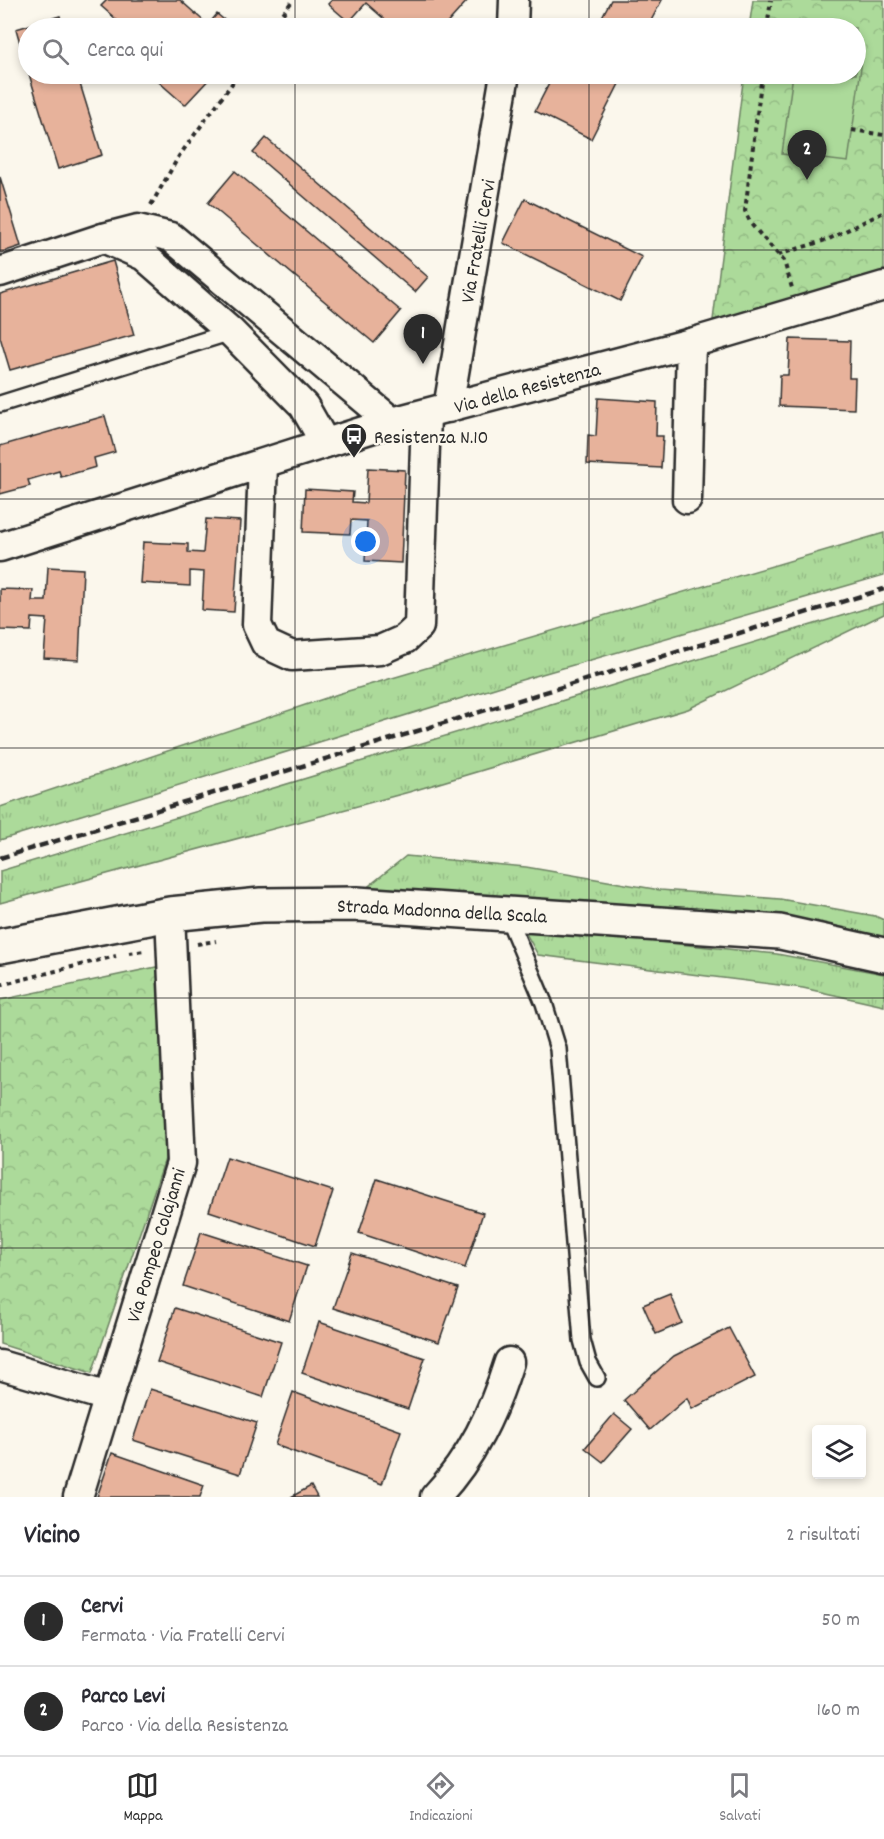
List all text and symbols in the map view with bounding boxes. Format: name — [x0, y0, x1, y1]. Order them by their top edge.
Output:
search box — [18, 18, 866, 84]
icon: search — [39, 35, 72, 68]
text: Cerca qui — [87, 36, 163, 67]
pin: 2 — [788, 130, 826, 180]
street label: Via Fratelli Cervi — [455, 177, 505, 306]
pin: 1 — [404, 314, 442, 364]
street label: Via della Resistenza — [452, 357, 605, 423]
bus stop icon: Resistenza N.10 — [339, 421, 369, 459]
place label: Resistenza N.10 — [374, 425, 489, 453]
your location — [351, 527, 380, 556]
street label: Strada Madonna della Scala — [336, 894, 548, 933]
street label: Via Pompeo Colajanni — [121, 1165, 195, 1327]
map controls — [812, 1425, 866, 1479]
button: layers — [812, 1425, 866, 1479]
text: Vicino — [24, 1518, 80, 1555]
text: 2 risultati — [786, 1522, 860, 1550]
text: Cervi — [81, 1592, 123, 1623]
text: 1 — [41, 1607, 46, 1635]
text: 50 m — [822, 1607, 860, 1635]
text: Fermata · Via Fratelli Cervi — [81, 1623, 285, 1651]
text: Parco Levi — [81, 1682, 165, 1713]
text: 2 — [39, 1697, 48, 1725]
text: 160 m — [817, 1697, 860, 1725]
text: Parco · Via della Resistenza — [81, 1713, 288, 1741]
tab: Mappa — [123, 1769, 163, 1828]
tab: Indicazioni — [409, 1769, 472, 1828]
tab: Salvati — [719, 1769, 761, 1828]

